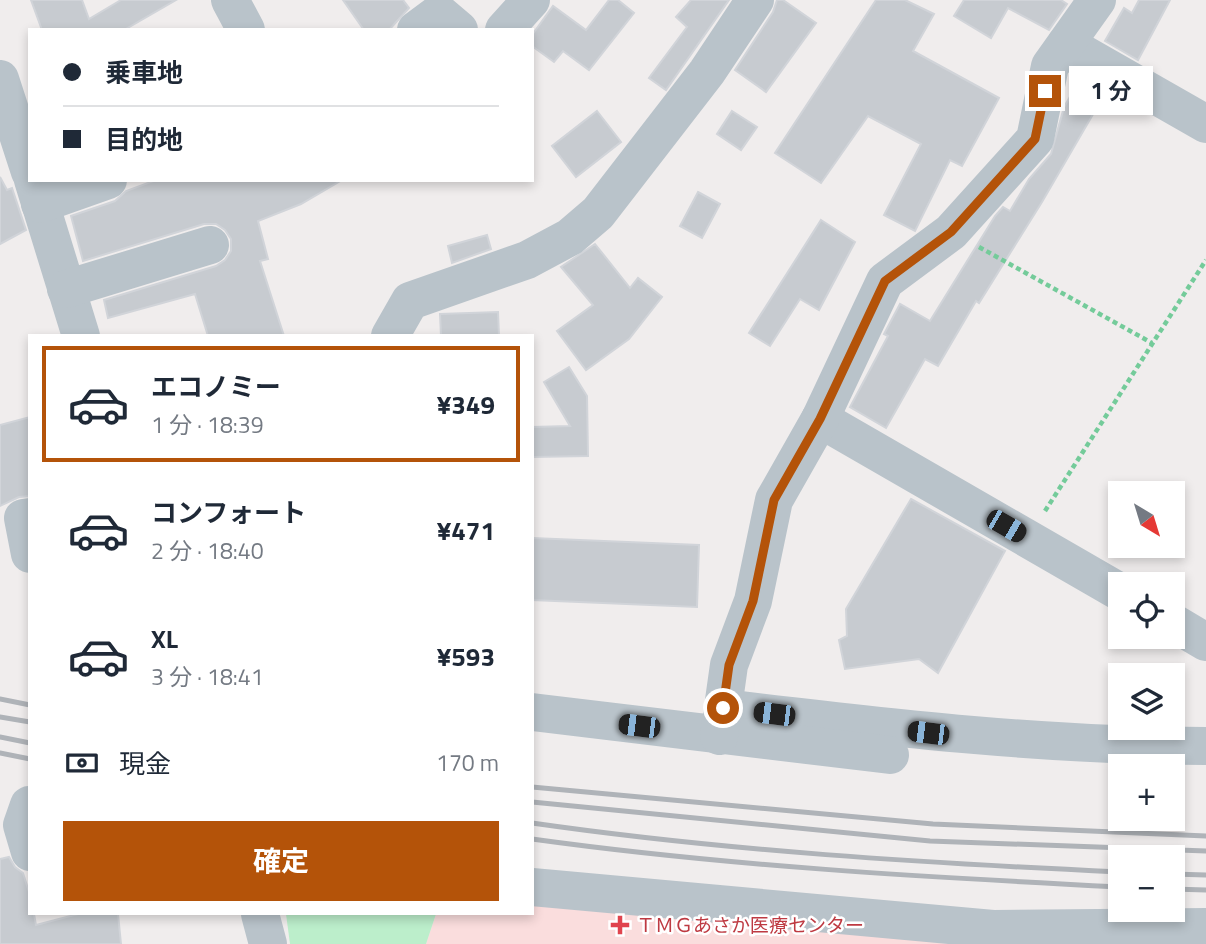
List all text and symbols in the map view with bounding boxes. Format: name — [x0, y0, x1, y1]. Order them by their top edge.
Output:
text: 乗車地 — [105, 53, 183, 92]
callout: 1 分 — [1070, 66, 1154, 116]
text: 1 分 — [1091, 73, 1131, 108]
route end — [1029, 75, 1061, 107]
text: 目的地 — [105, 120, 183, 159]
text: エコノミー — [151, 367, 281, 406]
icon: car — [67, 373, 130, 436]
text: ¥349 — [437, 385, 495, 424]
text: 1 分 · 18:39 — [151, 407, 264, 442]
north arrow — [1108, 481, 1185, 558]
map controls — [1108, 481, 1185, 922]
text: コンフォート — [151, 493, 306, 532]
icon: car — [67, 499, 130, 562]
car — [983, 506, 1030, 546]
text: ¥471 — [437, 511, 495, 550]
text: 2 分 · 18:40 — [151, 533, 264, 568]
button: locate — [1108, 572, 1185, 649]
text: XL — [151, 619, 178, 658]
icon: car — [67, 625, 130, 688]
text: ¥593 — [437, 637, 495, 676]
text: 3 分 · 18:41 — [151, 659, 264, 694]
button: layers — [1108, 663, 1185, 740]
route start — [707, 692, 739, 724]
car — [752, 701, 797, 727]
car — [617, 713, 662, 739]
car — [906, 720, 951, 746]
icon: cash — [63, 744, 101, 782]
text: 現金 — [119, 744, 171, 783]
text: 170 m — [436, 745, 499, 780]
button: + — [1108, 754, 1185, 831]
button: 確定 — [63, 821, 499, 901]
button: − — [1108, 845, 1185, 922]
place label: ＴＭＧあさか医療センター — [636, 910, 864, 939]
marker: ＴＭＧあさか医療センター — [610, 915, 630, 935]

